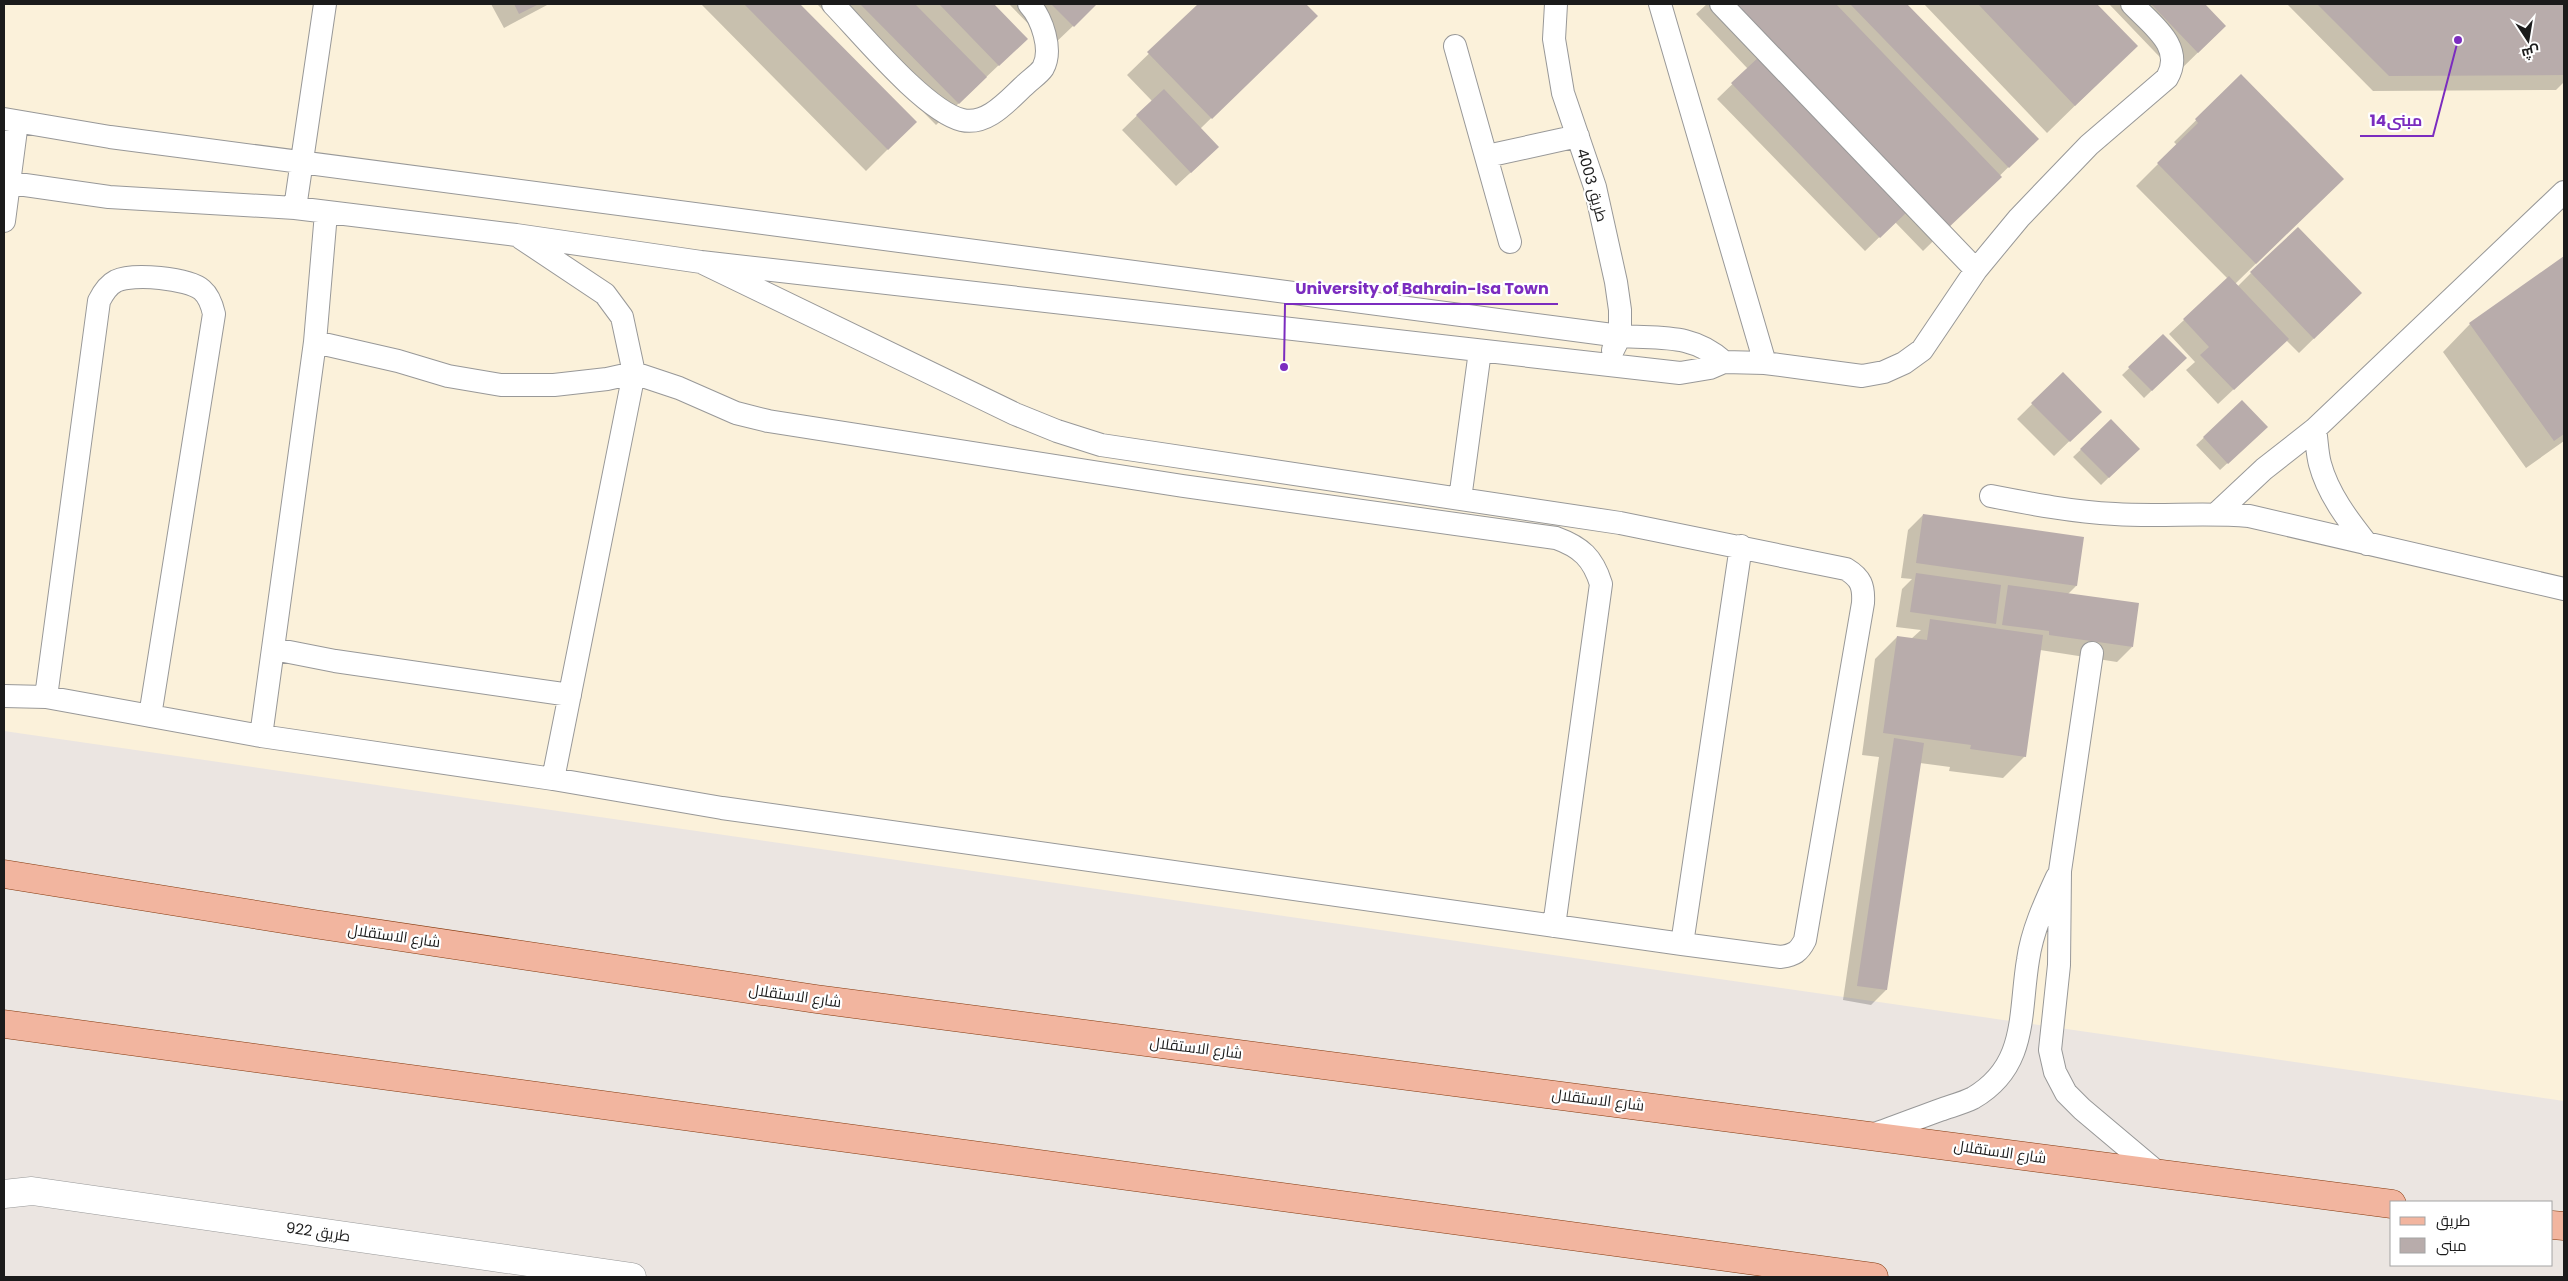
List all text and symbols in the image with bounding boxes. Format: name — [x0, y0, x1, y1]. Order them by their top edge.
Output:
north arrow — [2503, 15, 2553, 65]
text: ش — [2520, 41, 2542, 64]
callout: مبنى14 — [2360, 105, 2433, 136]
text: مبنى14 — [2370, 109, 2422, 132]
street label: طريق 4003 — [1572, 146, 1613, 224]
callout: University of Bahrain-Isa Town — [1285, 273, 1558, 304]
text: University of Bahrain-Isa Town — [1295, 277, 1549, 300]
street label: شارع الاستقلال — [346, 919, 442, 953]
street label: شارع الاستقلال — [747, 979, 843, 1013]
street label: شارع الاستقلال — [1148, 1031, 1244, 1065]
street label: شارع الاستقلال — [1550, 1083, 1646, 1117]
street label: شارع الاستقلال — [1952, 1135, 2048, 1169]
legend — [2390, 1201, 2553, 1266]
text: طريق — [2436, 1210, 2470, 1231]
street label: طريق 922 — [284, 1217, 352, 1246]
text: مبنى — [2436, 1235, 2467, 1256]

